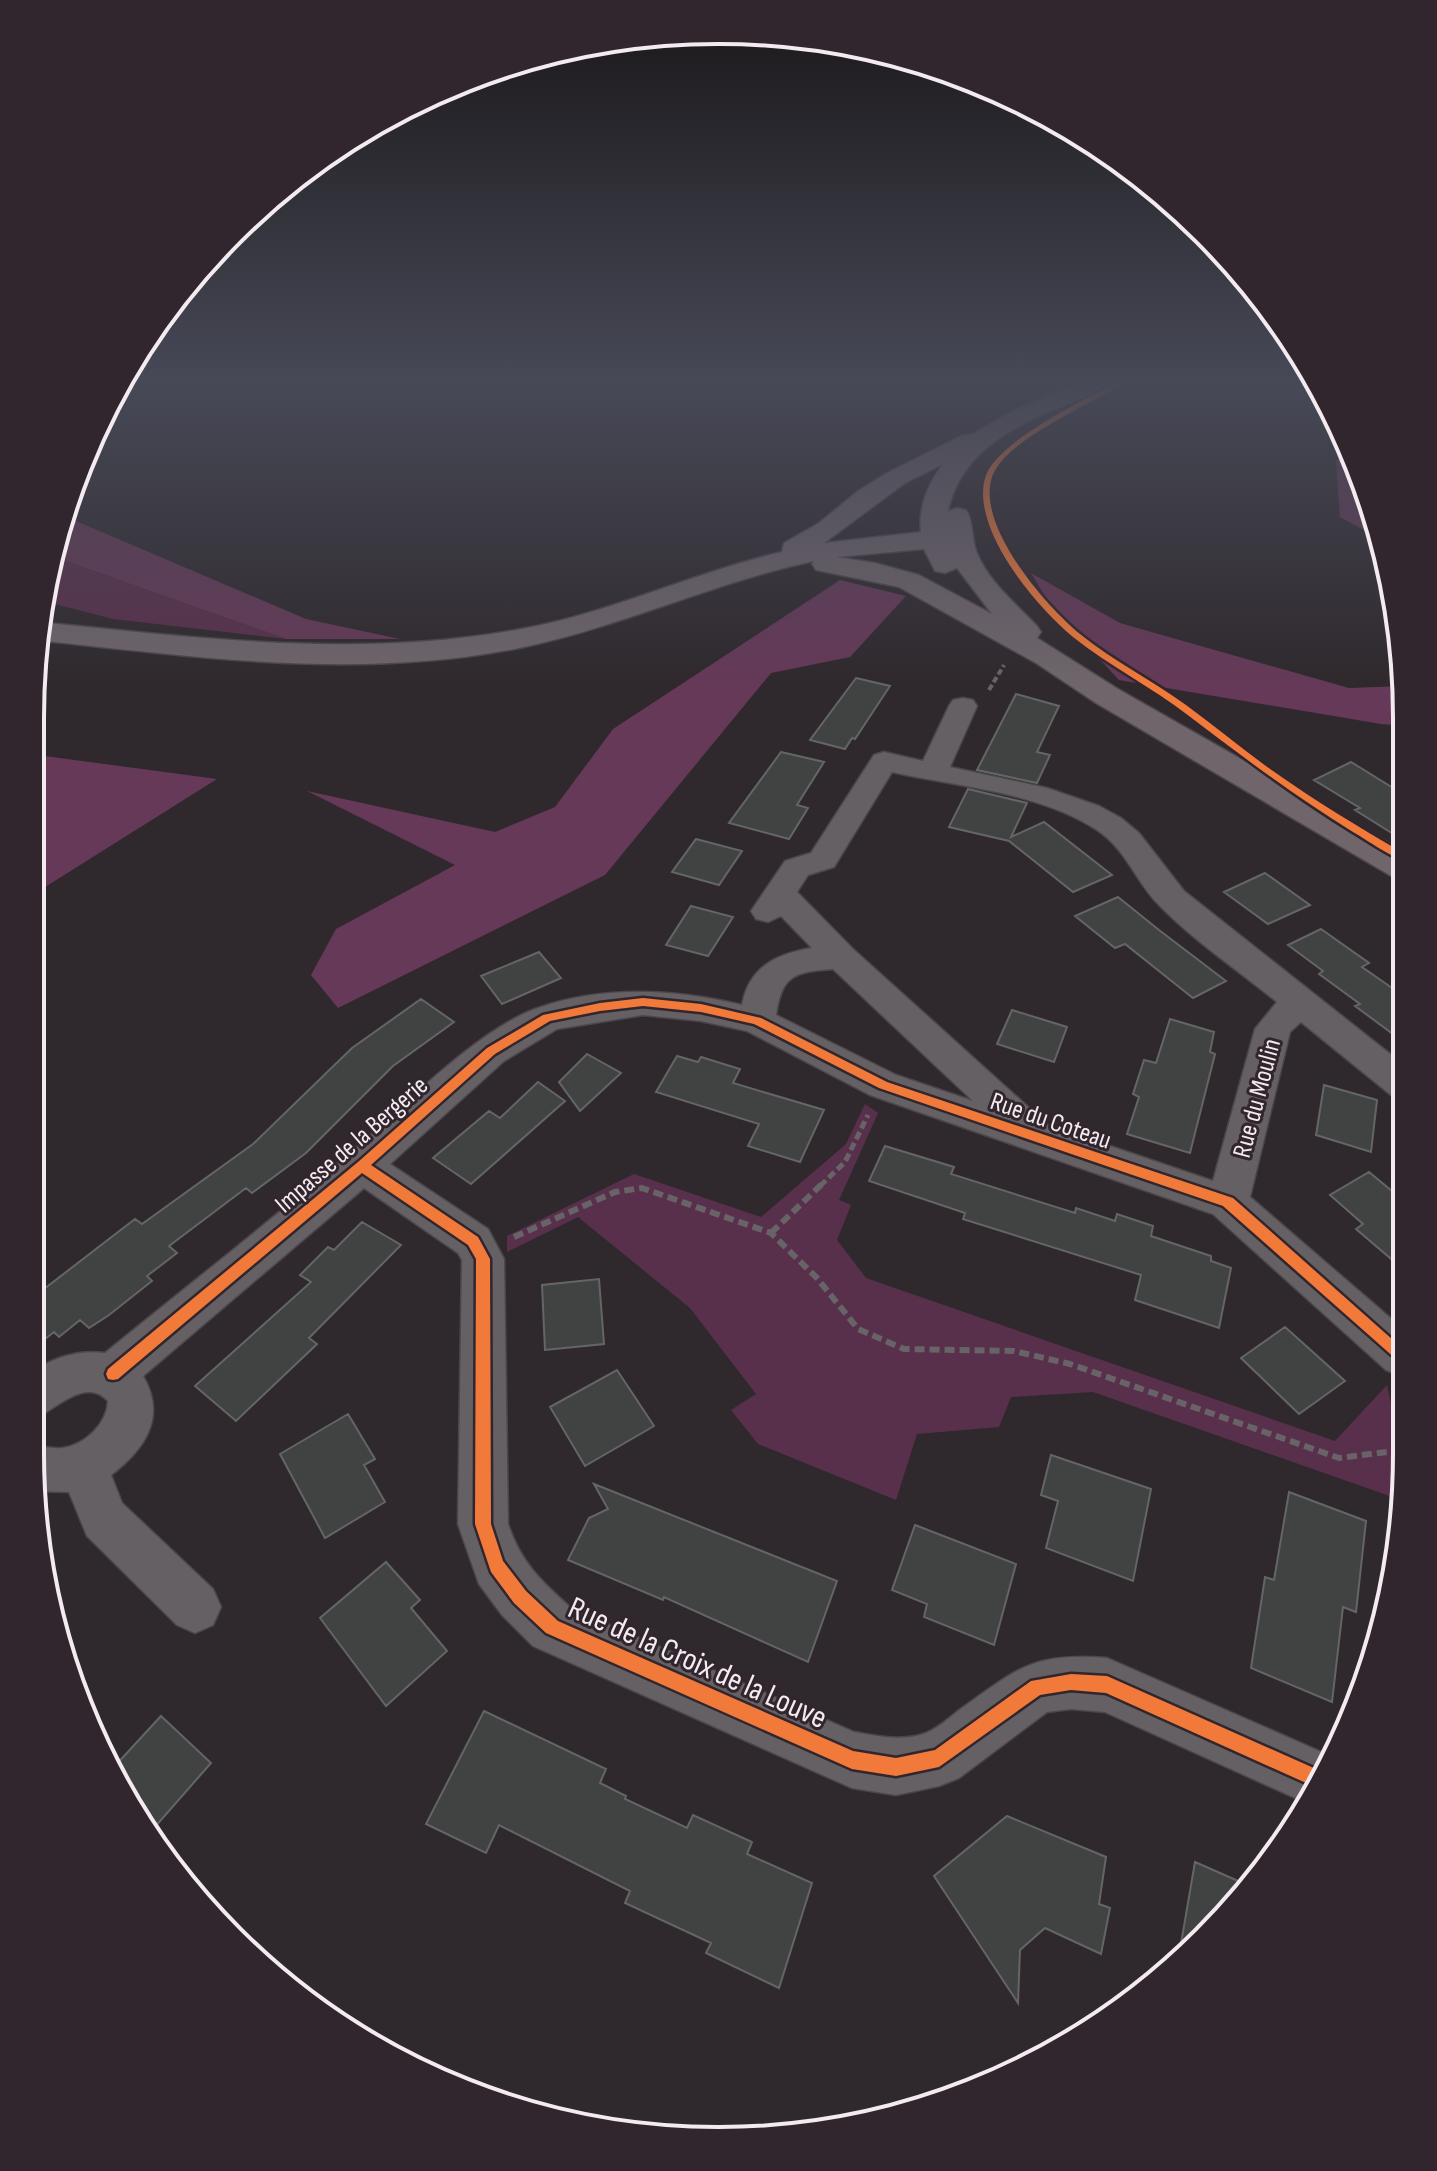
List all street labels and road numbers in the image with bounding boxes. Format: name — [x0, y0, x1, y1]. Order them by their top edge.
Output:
street label: Rue du Moulin — [1227, 1036, 1288, 1161]
street label: Impasse de la Bergerie — [269, 1070, 435, 1220]
street label: Rue du Coteau — [986, 1086, 1115, 1157]
street label: Rue de la Croix de la Louve — [562, 1589, 833, 1738]

